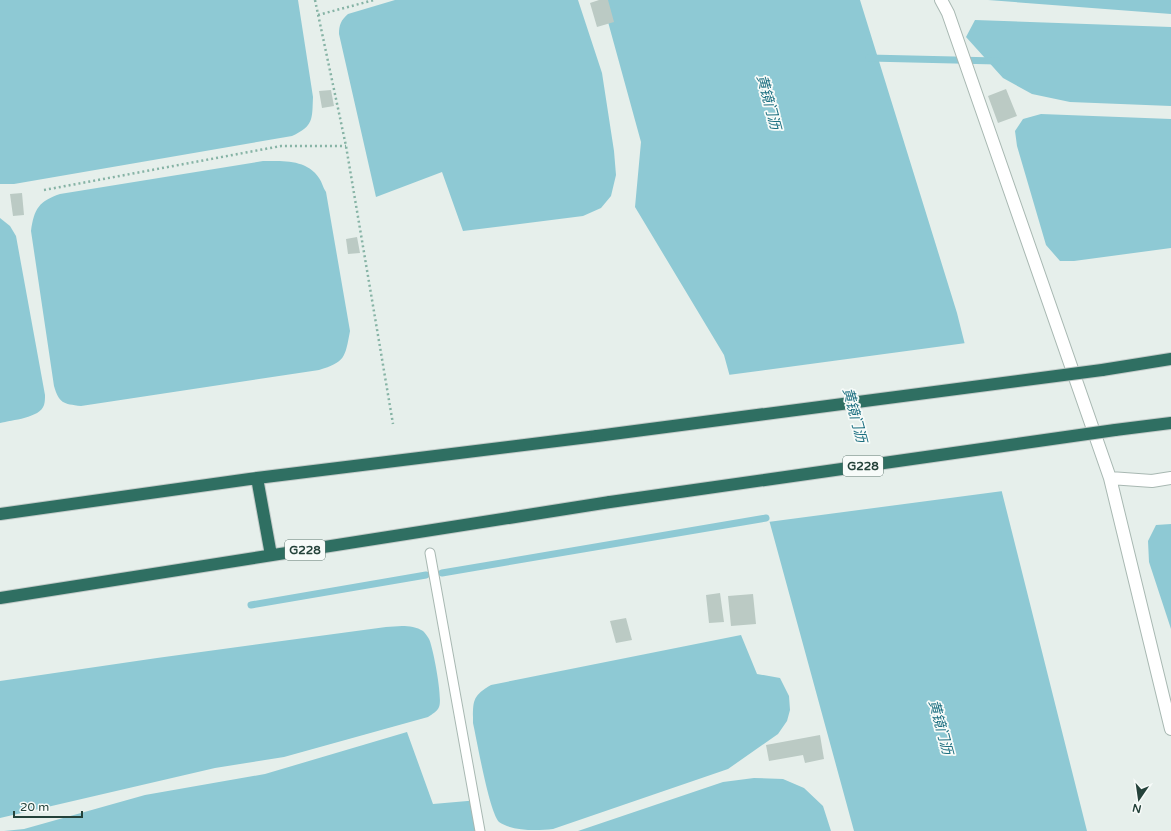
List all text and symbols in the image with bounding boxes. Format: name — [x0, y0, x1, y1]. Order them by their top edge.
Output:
water label: 黄镜门沥 — [753, 73, 785, 134]
water label: 黄镜门沥 — [839, 386, 871, 447]
road number: G228 — [843, 456, 883, 476]
road number: G228 — [285, 540, 325, 560]
water label: 黄镜门沥 — [925, 698, 957, 759]
north arrow — [1119, 779, 1159, 819]
scale bar — [14, 793, 82, 819]
text: 20 m — [20, 800, 49, 814]
text: N — [1131, 801, 1143, 816]

